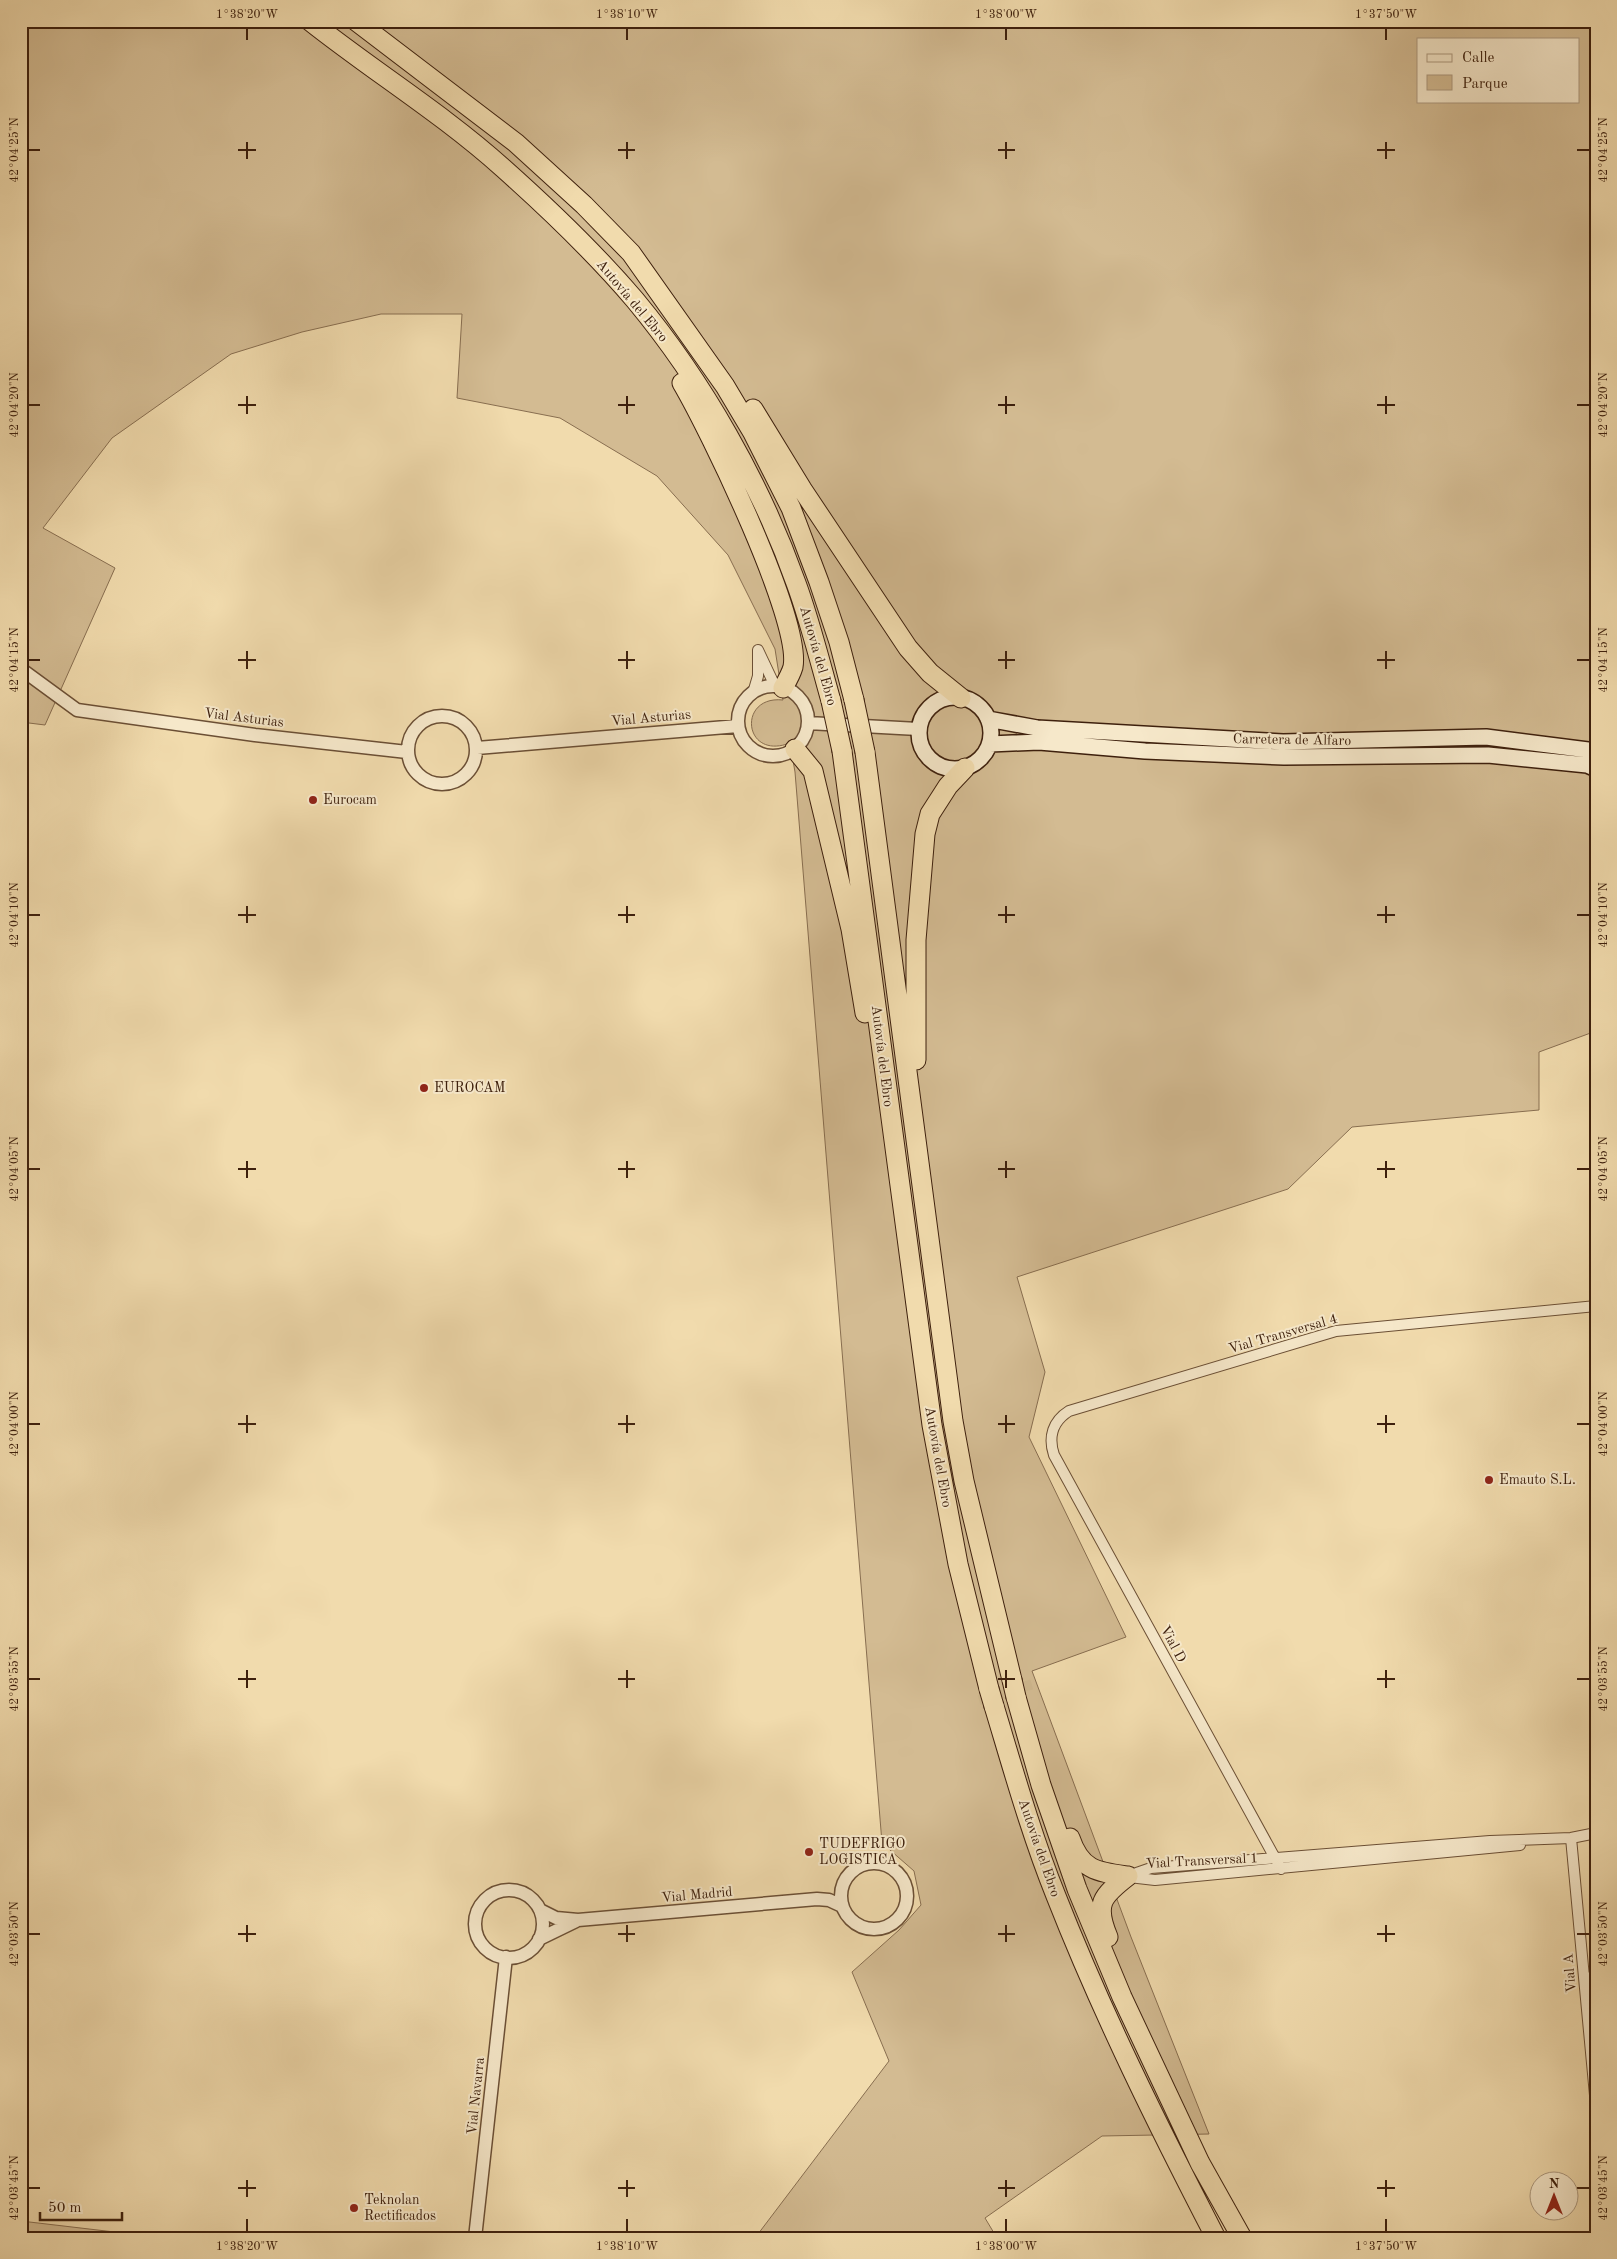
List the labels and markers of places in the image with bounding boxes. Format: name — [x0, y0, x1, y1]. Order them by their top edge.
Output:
place label: Eurocam — [323, 793, 377, 807]
marker: Eurocam — [307, 794, 319, 806]
place label: EUROCAM — [434, 1081, 506, 1095]
marker: EUROCAM — [418, 1082, 430, 1094]
place label: Emauto S.L. — [1499, 1473, 1576, 1487]
marker: Emauto S.L. — [1483, 1474, 1495, 1486]
place label: TUDEFRIGO LOGISTICA — [819, 1837, 906, 1867]
marker: TUDEFRIGO LOGISTICA — [803, 1846, 815, 1858]
place label: Teknolan Rectificados — [364, 2193, 436, 2223]
marker: Teknolan Rectificados — [348, 2202, 360, 2214]

